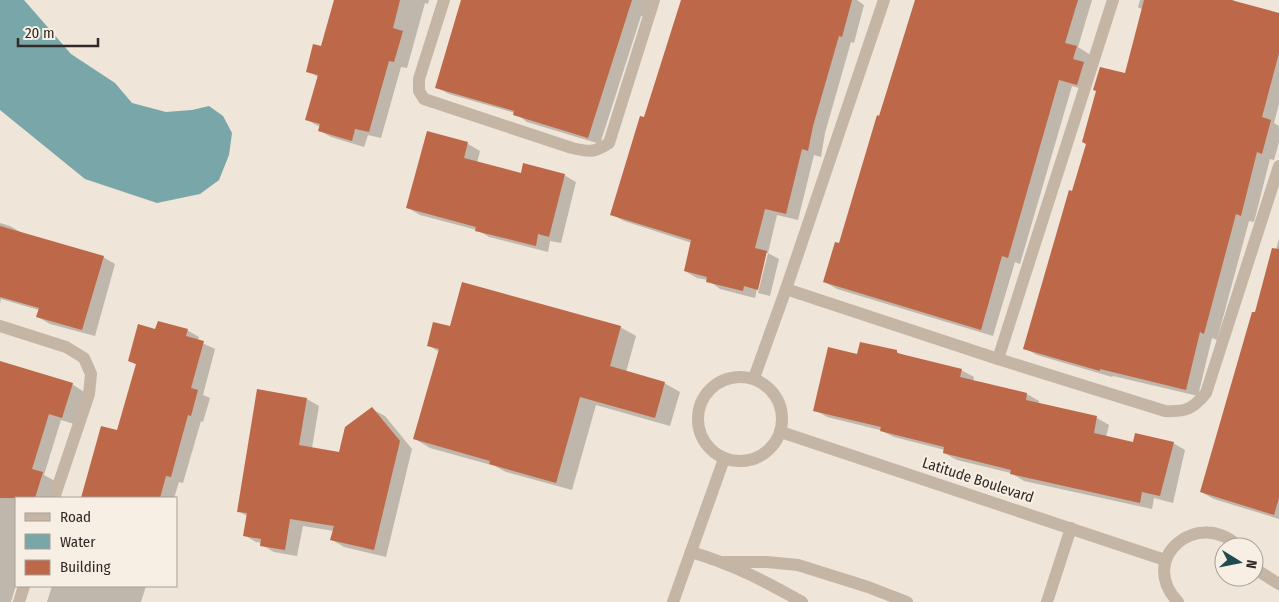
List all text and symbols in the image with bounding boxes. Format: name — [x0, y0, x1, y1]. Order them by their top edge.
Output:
scale bar — [18, 15, 98, 47]
text: 20 m — [25, 24, 55, 42]
street label: Latitude Boulevard — [920, 453, 1036, 507]
legend — [15, 497, 178, 587]
text: Road — [60, 508, 91, 526]
text: Water — [60, 533, 96, 551]
north arrow — [1214, 537, 1264, 587]
text: Building — [60, 558, 111, 576]
text: N — [1242, 559, 1260, 570]

